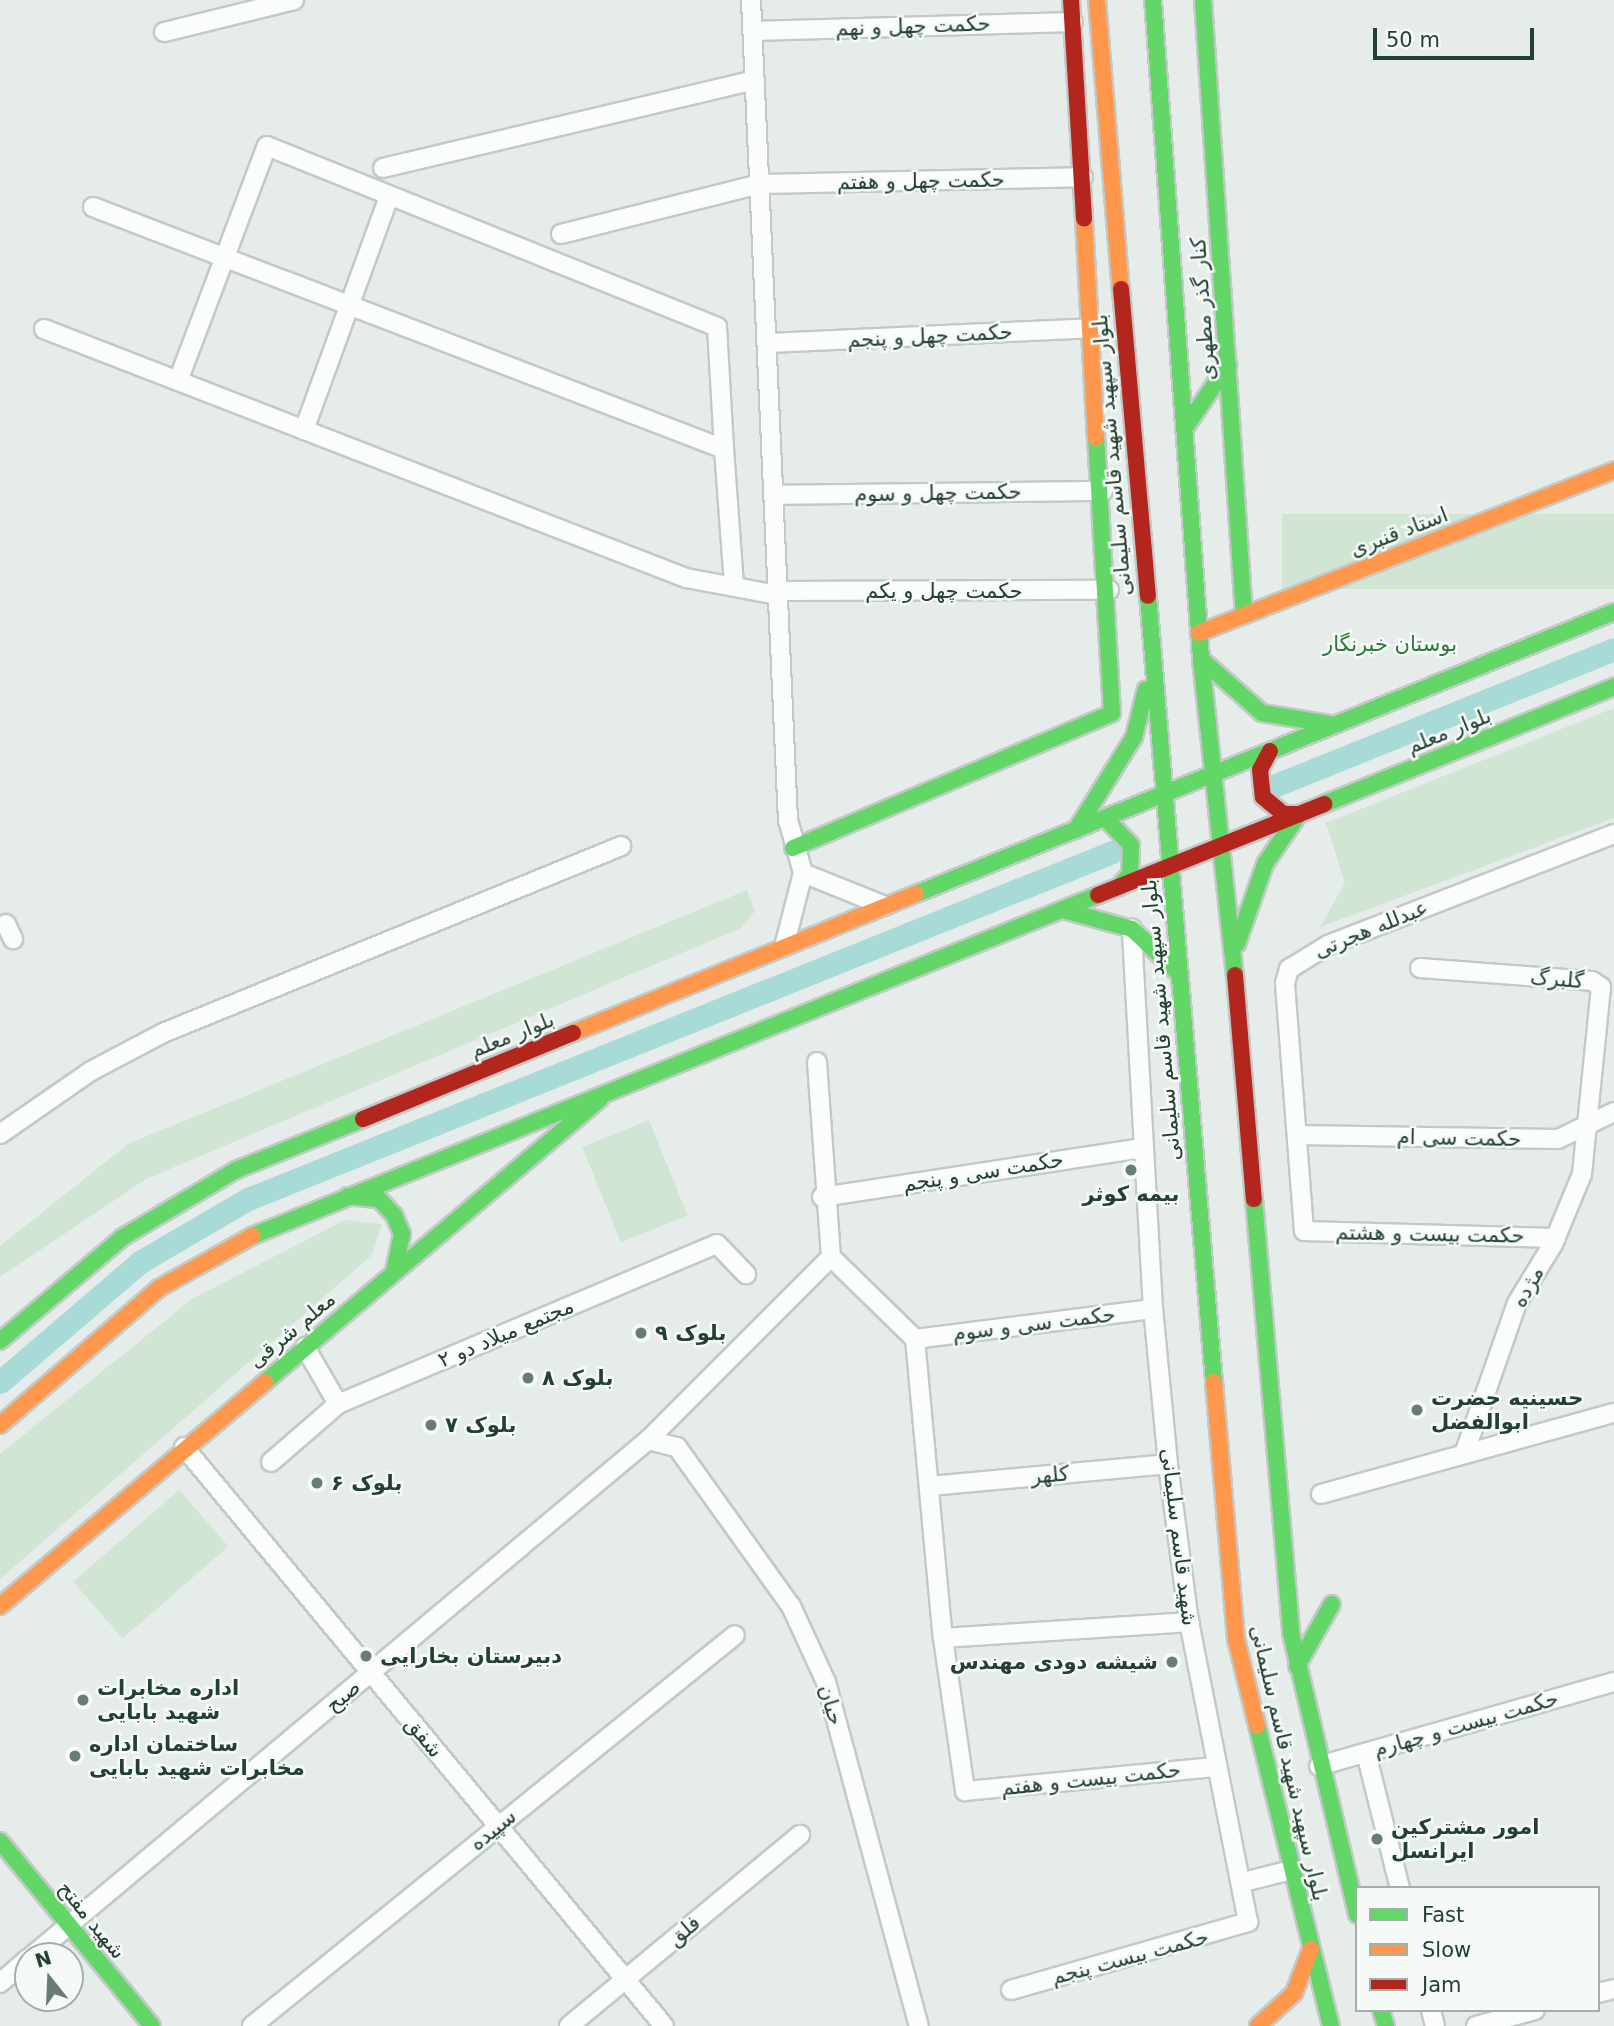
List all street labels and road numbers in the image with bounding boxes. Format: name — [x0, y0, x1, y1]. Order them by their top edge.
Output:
street label: حکمت چهل و نهم — [835, 11, 991, 41]
street label: حکمت چهل و هفتم — [837, 167, 1005, 195]
street label: کنار گذر مطهری — [1185, 237, 1221, 381]
street label: بلوار سپهبد شهید قاسم سلیمانی — [1087, 313, 1137, 597]
street label: حکمت چهل و پنجم — [847, 319, 1013, 353]
street label: حکمت چهل و سوم — [854, 479, 1022, 507]
street label: استاد قنبری — [1346, 502, 1452, 562]
street label: حکمت چهل و یکم — [865, 578, 1023, 604]
street label: بلوار معلم — [1403, 703, 1495, 759]
street label: بلوار سپهبد شهید قاسم سلیمانی — [1136, 878, 1186, 1162]
street label: عبدلله هجرتی — [1310, 895, 1432, 963]
street label: گلبرگ — [1529, 964, 1585, 994]
street label: بلوار معلم — [466, 1007, 558, 1063]
street label: حکمت سی ام — [1396, 1124, 1522, 1152]
street label: حکمت سی و پنجم — [901, 1147, 1065, 1197]
street label: حکمت بیست و هشتم — [1335, 1220, 1525, 1248]
street label: مژده — [1507, 1262, 1549, 1312]
street label: معلم شرقی — [243, 1286, 341, 1374]
street label: مجتمع میلاد دو ۲ — [434, 1293, 578, 1373]
street label: حکمت سی و سوم — [951, 1301, 1117, 1347]
street label: شهید قاسم سلیمانی — [1156, 1447, 1202, 1627]
street label: کلهر — [1030, 1461, 1070, 1489]
street label: بلوار سپهبد شهید قاسم سلیمانی — [1245, 1622, 1333, 1904]
street label: صبح — [320, 1674, 366, 1718]
street label: حیان — [813, 1682, 849, 1728]
street label: حکمت بیست و چهارم — [1371, 1686, 1561, 1762]
street label: شفق — [400, 1711, 448, 1763]
street label: حکمت بیست و هفتم — [1000, 1757, 1182, 1801]
street label: سپیده — [465, 1804, 521, 1856]
street label: شهید مفتح — [53, 1876, 131, 1964]
street label: فلق — [663, 1910, 705, 1952]
street label: حکمت بیست پنجم — [1049, 1924, 1211, 1990]

